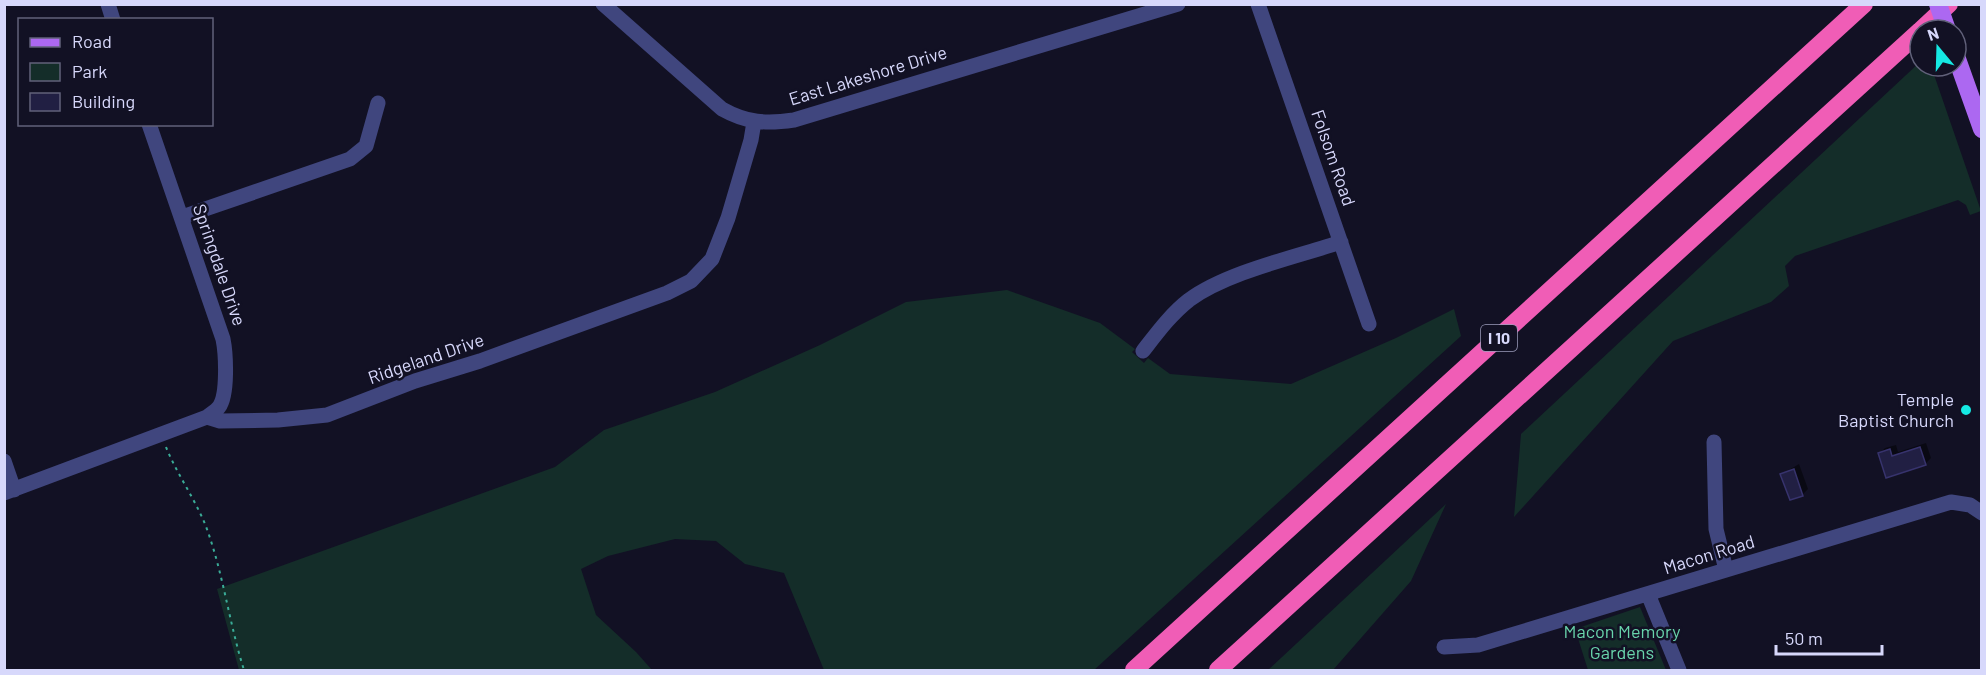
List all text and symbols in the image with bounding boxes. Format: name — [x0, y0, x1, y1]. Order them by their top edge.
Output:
legend — [18, 18, 213, 126]
north arrow — [1908, 18, 1968, 78]
text: N — [1925, 23, 1941, 44]
text: Road — [72, 30, 112, 52]
street label: East Lakeshore Drive — [786, 41, 949, 110]
text: Park — [72, 60, 107, 82]
text: Building — [72, 90, 135, 112]
street label: Folsom Road — [1307, 107, 1361, 209]
street label: Springdale Drive — [189, 201, 251, 328]
road number: I 10 — [1481, 325, 1517, 351]
street label: Ridgeland Drive — [365, 328, 487, 388]
place label: Temple Baptist Church — [1838, 388, 1954, 431]
marker: Temple Baptist Church — [1959, 403, 1973, 417]
street label: Macon Road — [1660, 530, 1757, 578]
scale bar — [1776, 618, 1882, 656]
park label: Macon Memory Gardens — [1564, 620, 1680, 663]
text: 50 m — [1785, 627, 1823, 649]

